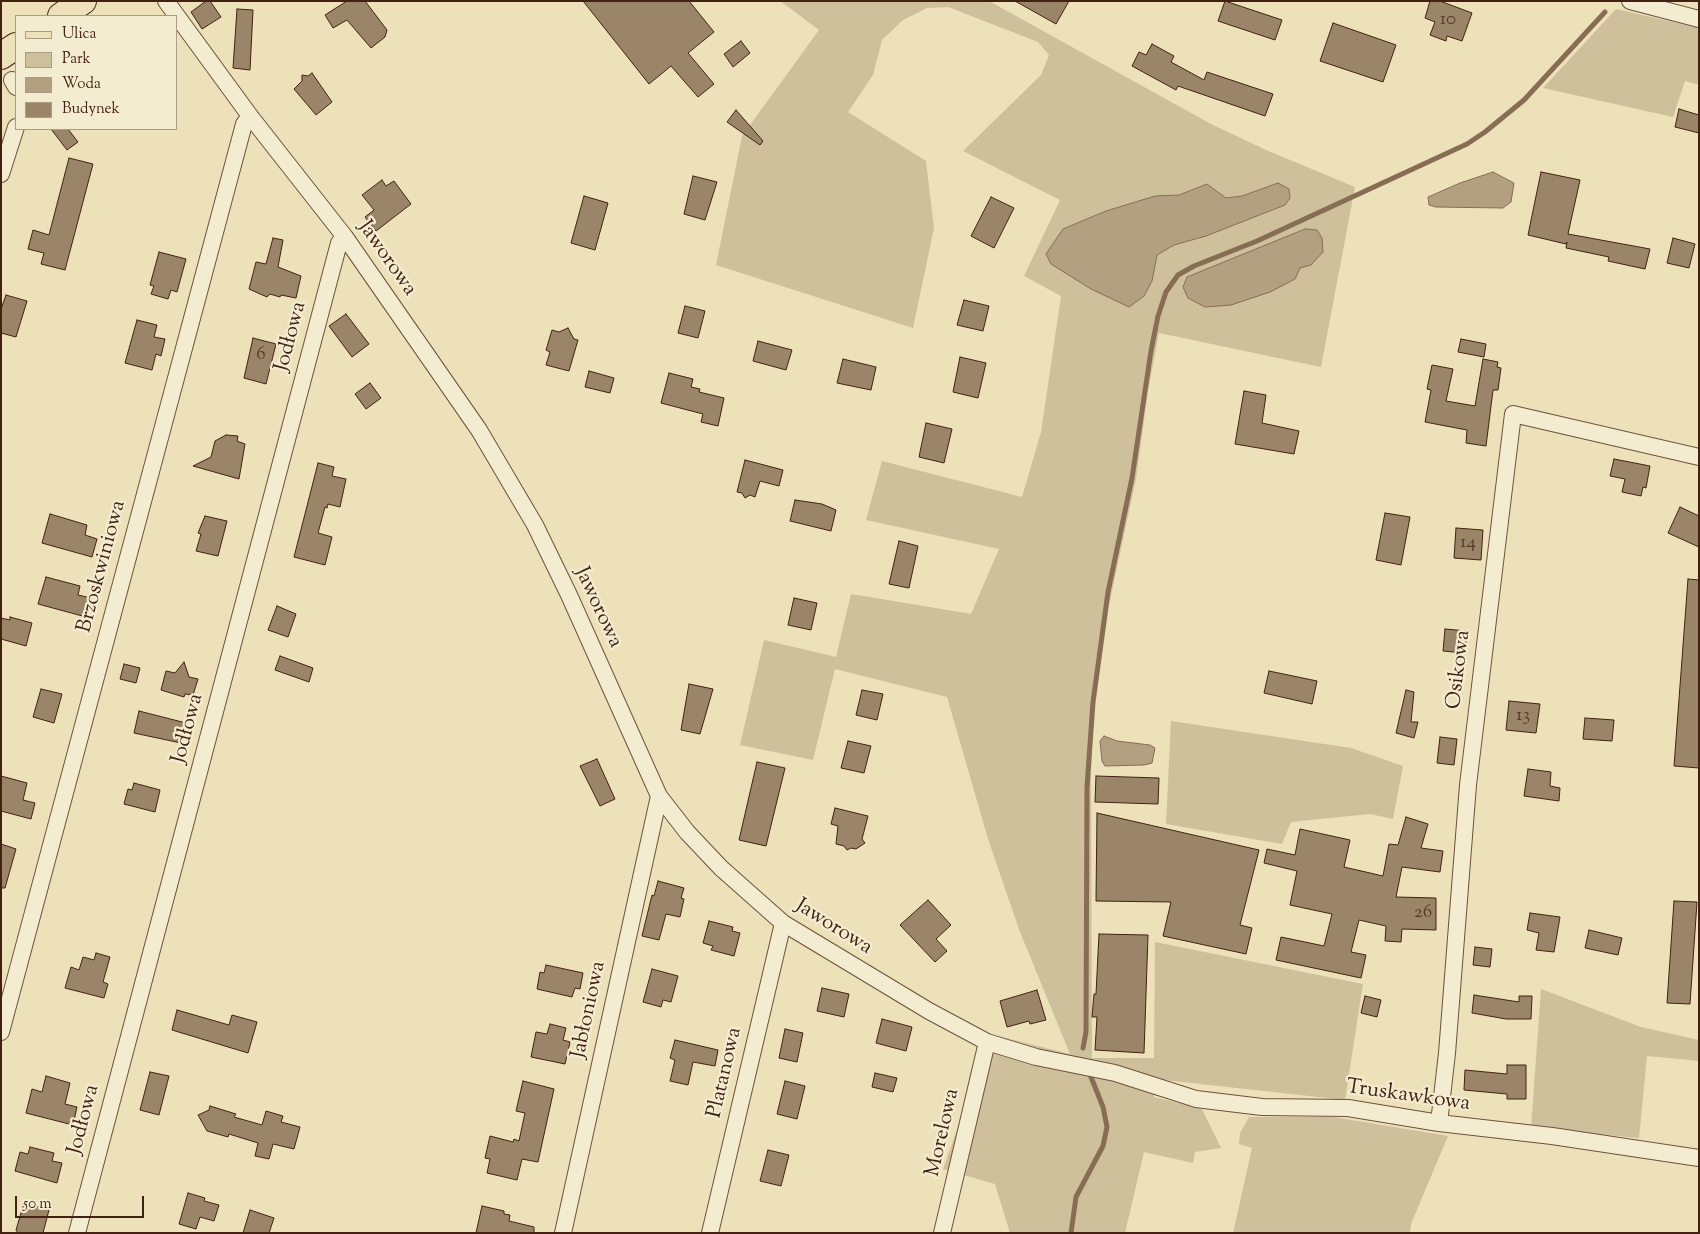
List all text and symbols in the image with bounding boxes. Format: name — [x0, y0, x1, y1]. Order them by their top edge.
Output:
house number: 10 — [1440, 10, 1456, 32]
legend — [15, 15, 178, 130]
text: Ulica — [62, 24, 96, 45]
text: Park — [62, 49, 91, 70]
text: Woda — [62, 74, 101, 95]
text: Budynek — [62, 99, 120, 120]
street label: Jaworowa — [351, 216, 421, 302]
street label: Jodłowa — [271, 299, 313, 375]
house number: 6 — [256, 345, 266, 367]
street label: Brzoskwiniowa — [73, 498, 133, 636]
house number: 14 — [1460, 533, 1476, 555]
street label: Jaworowa — [567, 564, 627, 652]
street label: Osikowa — [1443, 629, 1477, 711]
street label: Jodłowa — [168, 691, 210, 767]
house number: 13 — [1516, 706, 1530, 728]
street label: Jaworowa — [790, 894, 876, 962]
house number: 26 — [1414, 903, 1432, 925]
street label: Jabłoniowa — [567, 959, 613, 1061]
street label: Platanowa — [703, 1025, 749, 1121]
street label: Truskawkowa — [1344, 1076, 1472, 1118]
street label: Jodłowa — [64, 1082, 106, 1158]
street label: Morelowa — [922, 1086, 966, 1180]
scale bar — [18, 1186, 146, 1218]
text: 50 m — [23, 1194, 52, 1215]

